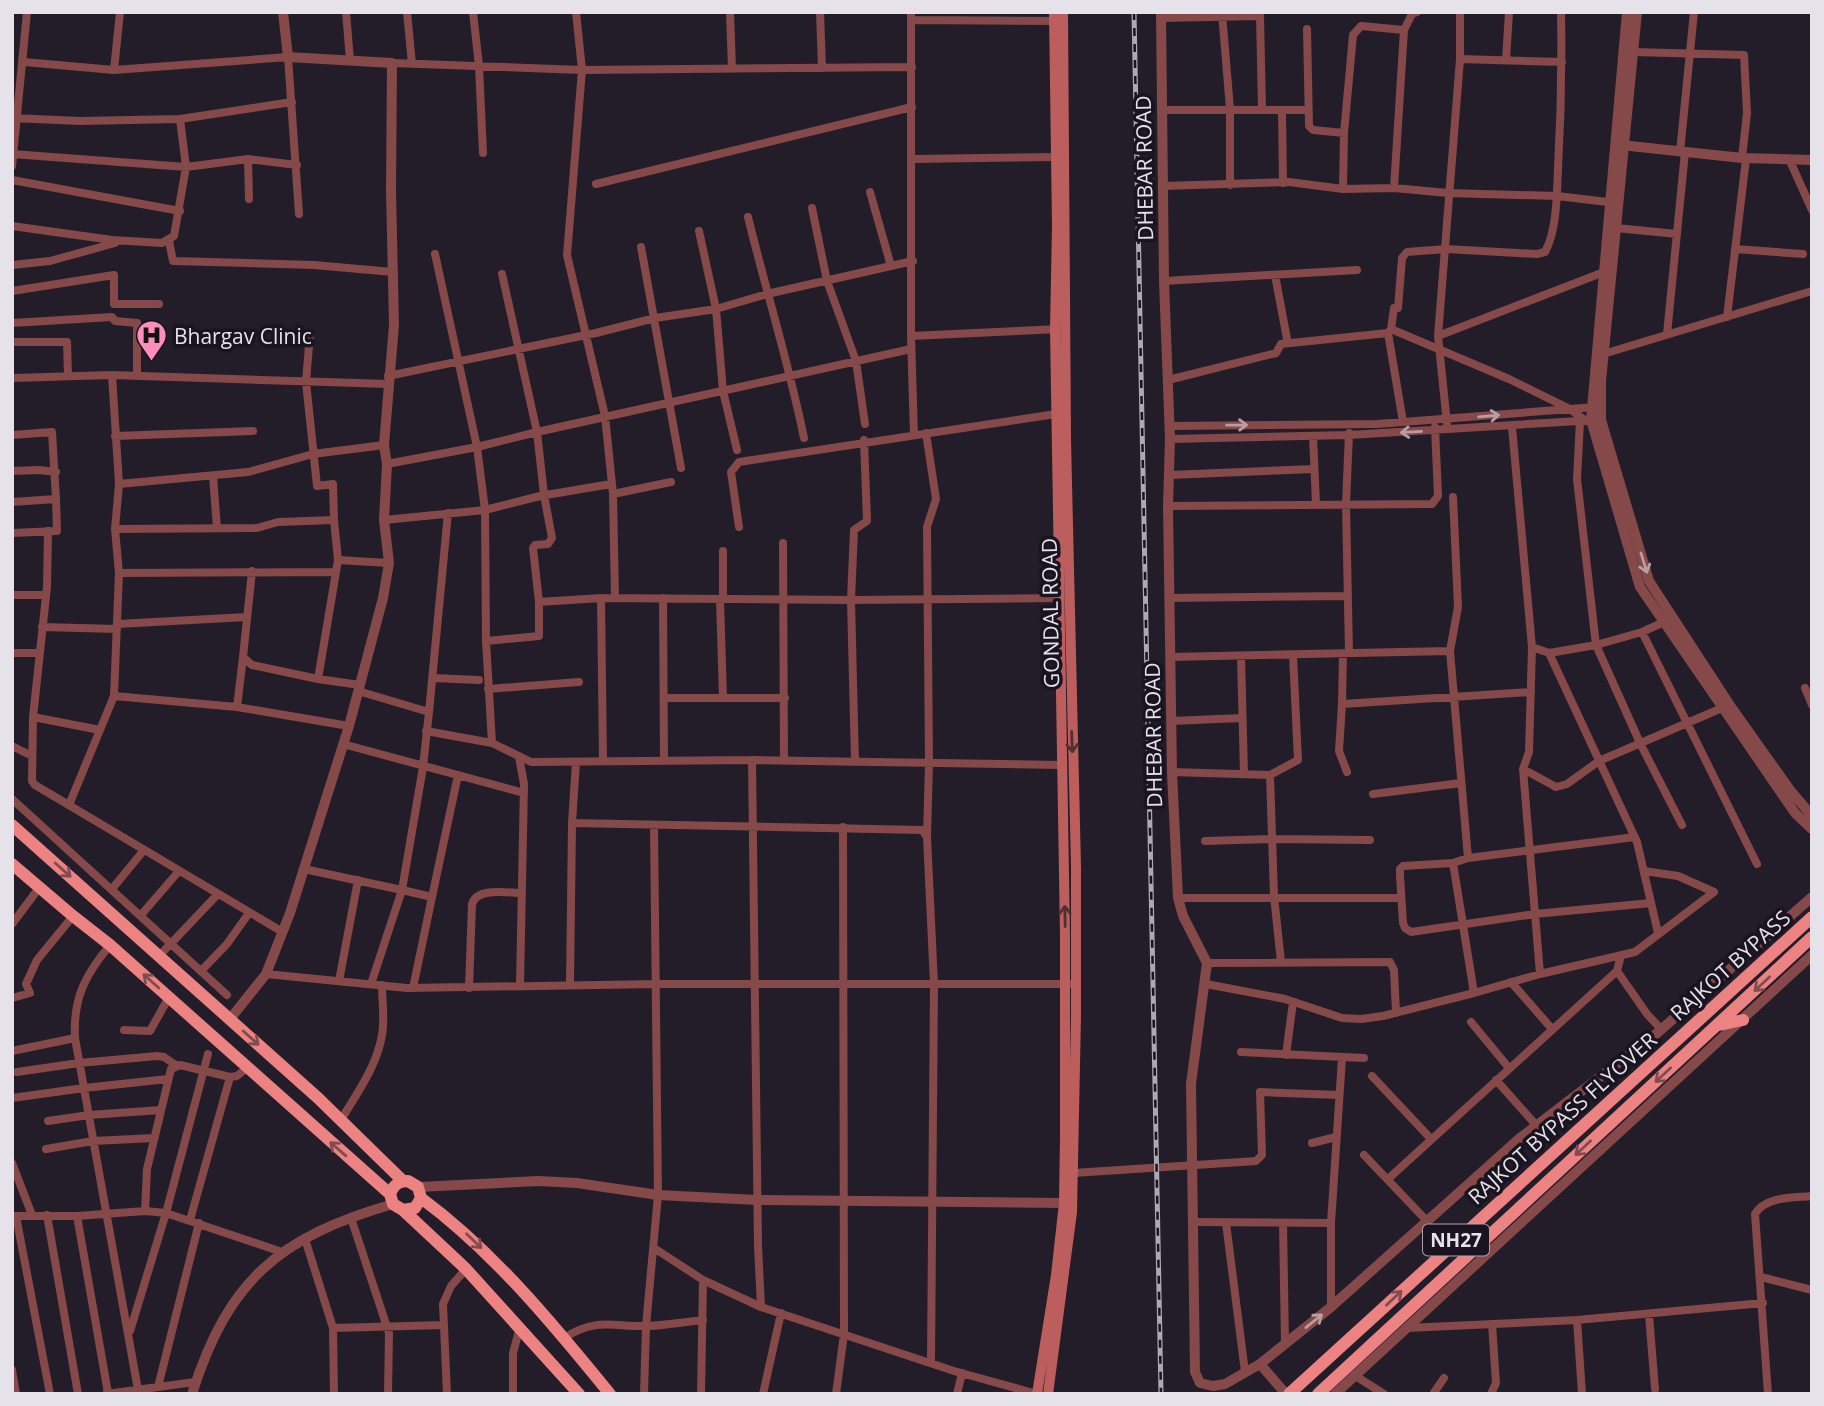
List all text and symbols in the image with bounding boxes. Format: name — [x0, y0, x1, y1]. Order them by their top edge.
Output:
street label: DHEBAR ROAD — [1129, 95, 1159, 241]
hospital icon: Bhargav Clinic — [134, 319, 168, 363]
place label: Bhargav Clinic — [174, 322, 312, 350]
one-way arrow — [1477, 409, 1500, 422]
one-way arrow — [1226, 418, 1249, 432]
one-way arrow — [1400, 425, 1423, 438]
street label: GONDAL ROAD — [1035, 538, 1065, 688]
one-way arrow — [1638, 551, 1651, 573]
street label: DHEBAR ROAD — [1138, 662, 1168, 808]
one-way arrow — [1065, 730, 1079, 753]
one-way arrow — [54, 862, 72, 878]
street label: RAJKOT BYPASS — [1664, 904, 1796, 1026]
one-way arrow — [1058, 905, 1071, 928]
one-way arrow — [142, 973, 160, 989]
one-way arrow — [1754, 975, 1771, 992]
street label: RAJKOT BYPASS FLYOVER — [1462, 1026, 1662, 1210]
one-way arrow — [242, 1030, 260, 1046]
one-way arrow — [1654, 1067, 1672, 1083]
one-way arrow — [1574, 1140, 1592, 1156]
one-way arrow — [330, 1141, 348, 1157]
road number: NH27 — [1423, 1224, 1489, 1256]
one-way arrow — [465, 1233, 482, 1250]
one-way arrow — [1385, 1290, 1403, 1306]
one-way arrow — [1304, 1314, 1322, 1329]

